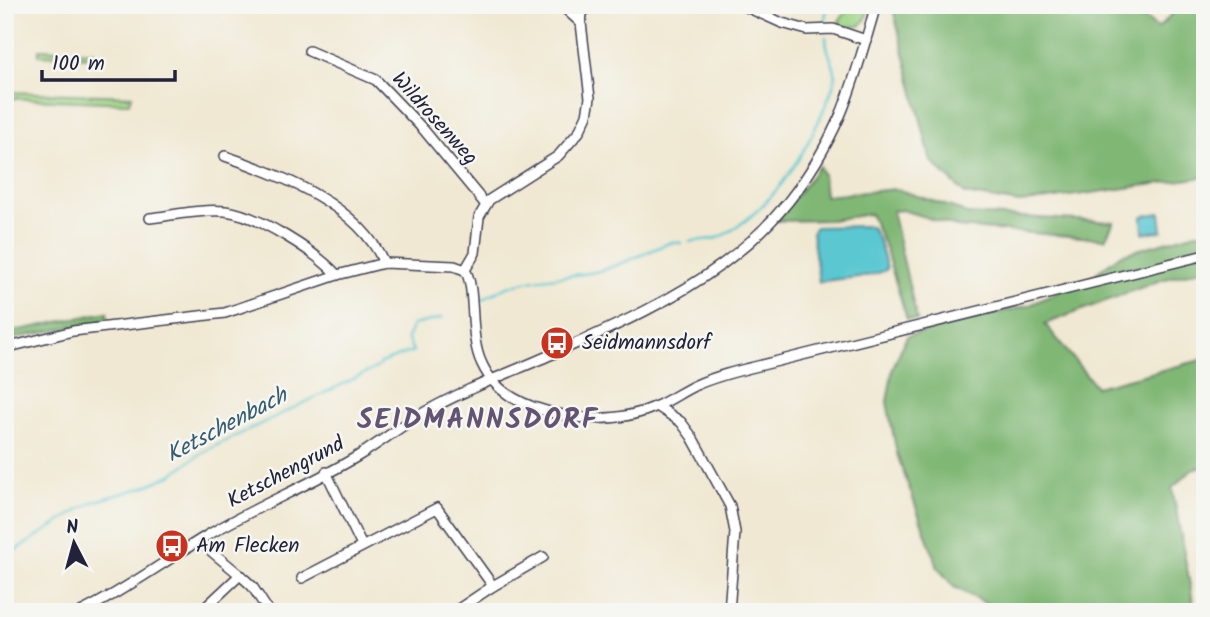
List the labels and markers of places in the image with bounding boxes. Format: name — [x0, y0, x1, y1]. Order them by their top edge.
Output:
bus stop icon: Seidmannsdorf — [538, 324, 576, 362]
place label: Seidmannsdorf — [582, 327, 713, 360]
bus stop icon: Am Flecken — [153, 527, 191, 565]
place label: Am Flecken — [196, 530, 299, 563]

